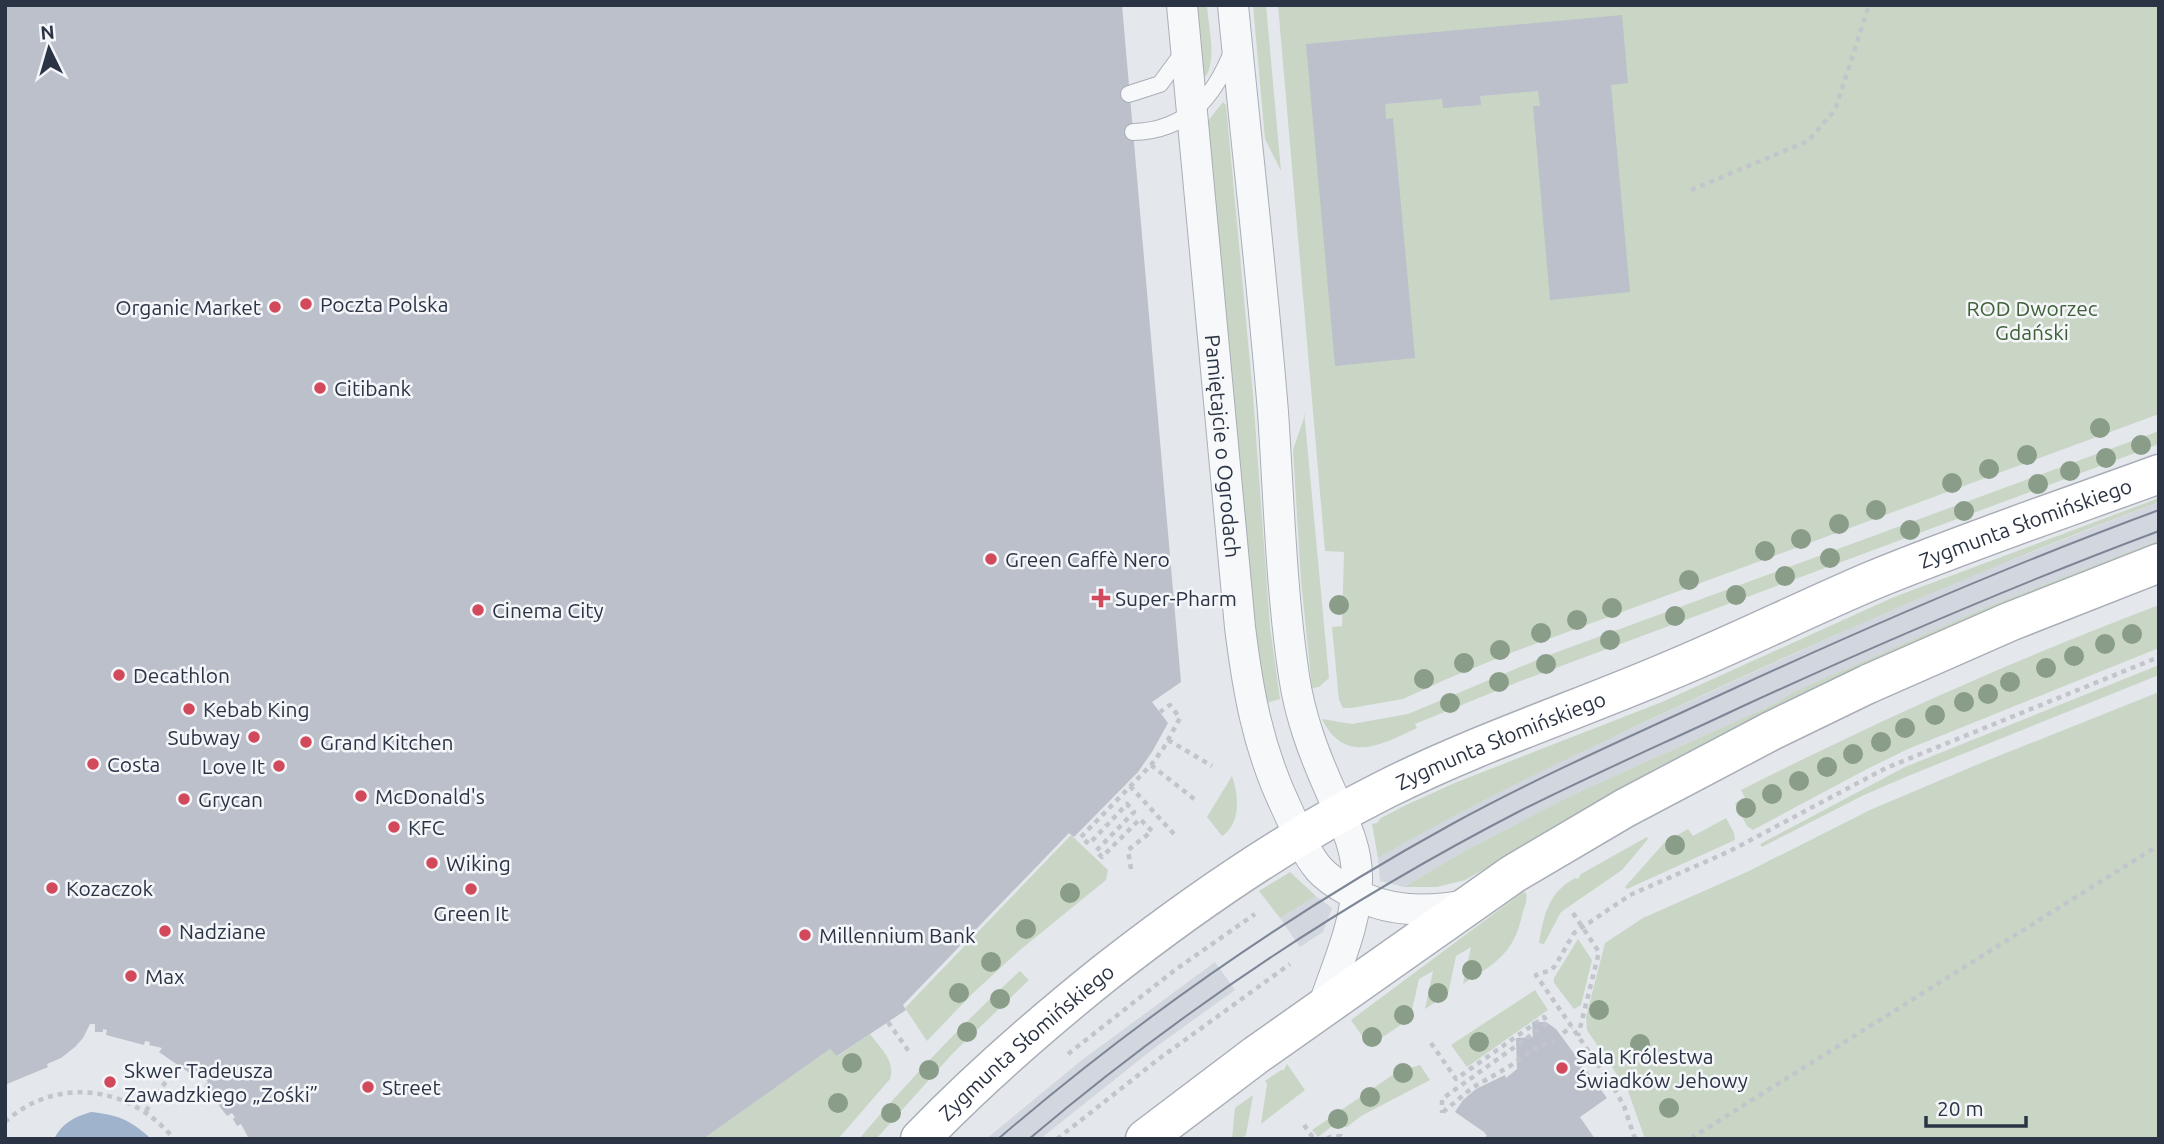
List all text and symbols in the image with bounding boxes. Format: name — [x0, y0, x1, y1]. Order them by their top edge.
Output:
north arrow — [14, 14, 84, 84]
text: N — [39, 20, 56, 44]
place label: Poczta Polska — [320, 292, 448, 316]
place label: Organic Market — [115, 295, 261, 319]
marker: Poczta Polska — [298, 296, 314, 312]
park label: ROD Dworzec Gdański — [1966, 296, 2098, 344]
marker: Organic Market — [267, 299, 283, 315]
street label: Pamiętajcie o Ogrodach — [1201, 333, 1245, 559]
place label: Citibank — [334, 376, 411, 400]
marker: Citibank — [312, 380, 328, 396]
street label: Zygmunta Słomińskiego — [1916, 473, 2135, 573]
place label: Green Caffè Nero — [1005, 547, 1170, 571]
marker: Green Caffè Nero — [983, 551, 999, 567]
place label: Super-Pharm — [1115, 586, 1237, 610]
marker: Super-Pharm — [1093, 590, 1109, 606]
place label: Cinema City — [492, 598, 604, 622]
marker: Cinema City — [470, 602, 486, 618]
place label: Decathlon — [133, 663, 230, 687]
marker: Decathlon — [111, 667, 127, 683]
street label: Zygmunta Słomińskiego — [1392, 686, 1609, 794]
place label: Kebab King — [203, 697, 310, 721]
marker: Kebab King — [181, 701, 197, 717]
place label: Subway — [168, 725, 240, 749]
marker: Subway — [246, 729, 262, 745]
place label: Grand Kitchen — [320, 730, 454, 754]
marker: Grand Kitchen — [298, 734, 314, 750]
place label: Costa — [107, 752, 160, 776]
place label: Love It — [202, 754, 265, 778]
marker: Costa — [85, 756, 101, 772]
marker: Love It — [271, 758, 287, 774]
place label: McDonald's — [375, 784, 485, 808]
place label: Grycan — [198, 787, 263, 811]
marker: McDonald's — [353, 788, 369, 804]
marker: Grycan — [176, 791, 192, 807]
place label: KFC — [408, 815, 445, 839]
marker: KFC — [386, 819, 402, 835]
place label: Wiking — [446, 851, 511, 875]
marker: Wiking — [424, 855, 440, 871]
place label: Kozaczok — [66, 876, 154, 900]
marker: Kozaczok — [44, 880, 60, 896]
marker: Green It — [463, 881, 479, 897]
place label: Green It — [433, 901, 509, 925]
place label: Nadziane — [179, 919, 266, 943]
marker: Nadziane — [157, 923, 173, 939]
place label: Millennium Bank — [819, 923, 976, 947]
marker: Millennium Bank — [797, 927, 813, 943]
street label: Zygmunta Słomińskiego — [934, 959, 1118, 1125]
place label: Max — [145, 964, 185, 988]
marker: Max — [123, 968, 139, 984]
place label: Sala Królestwa Świadków Jehowy — [1576, 1044, 1748, 1092]
place label: Skwer Tadeusza Zawadzkiego „Zośki” — [124, 1058, 318, 1106]
marker: Sala Królestwa Świadków Jehowy — [1554, 1060, 1570, 1076]
marker: Skwer Tadeusza Zawadzkiego „Zośki” — [102, 1074, 118, 1090]
place label: Street — [382, 1075, 441, 1099]
marker: Street — [360, 1079, 376, 1095]
scale bar — [1926, 1084, 2026, 1128]
text: 20 m — [1937, 1096, 1984, 1120]

